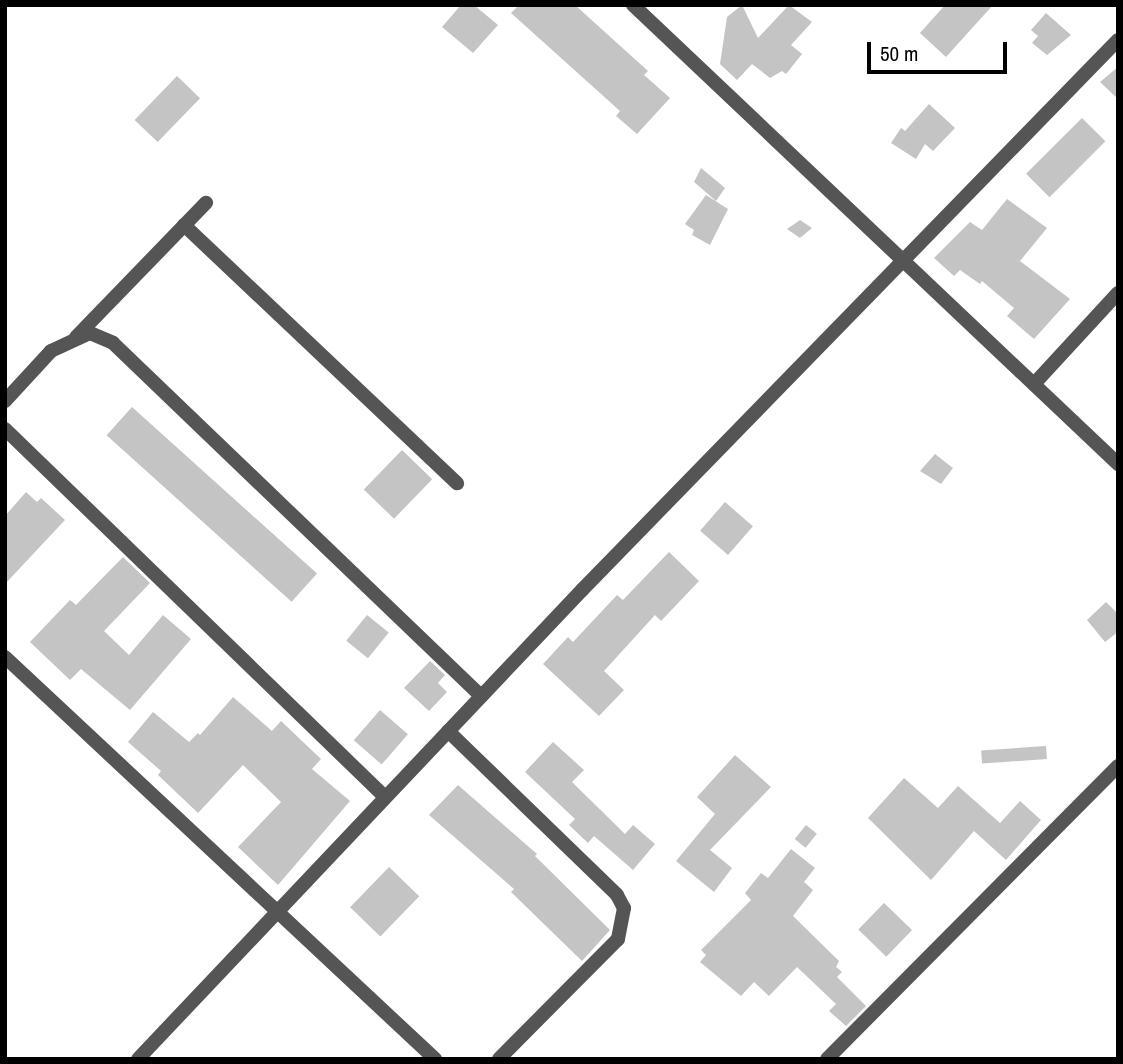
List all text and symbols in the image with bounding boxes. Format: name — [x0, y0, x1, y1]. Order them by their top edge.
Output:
scale bar — [871, 28, 1011, 72]
text: 50 m — [880, 39, 918, 68]

